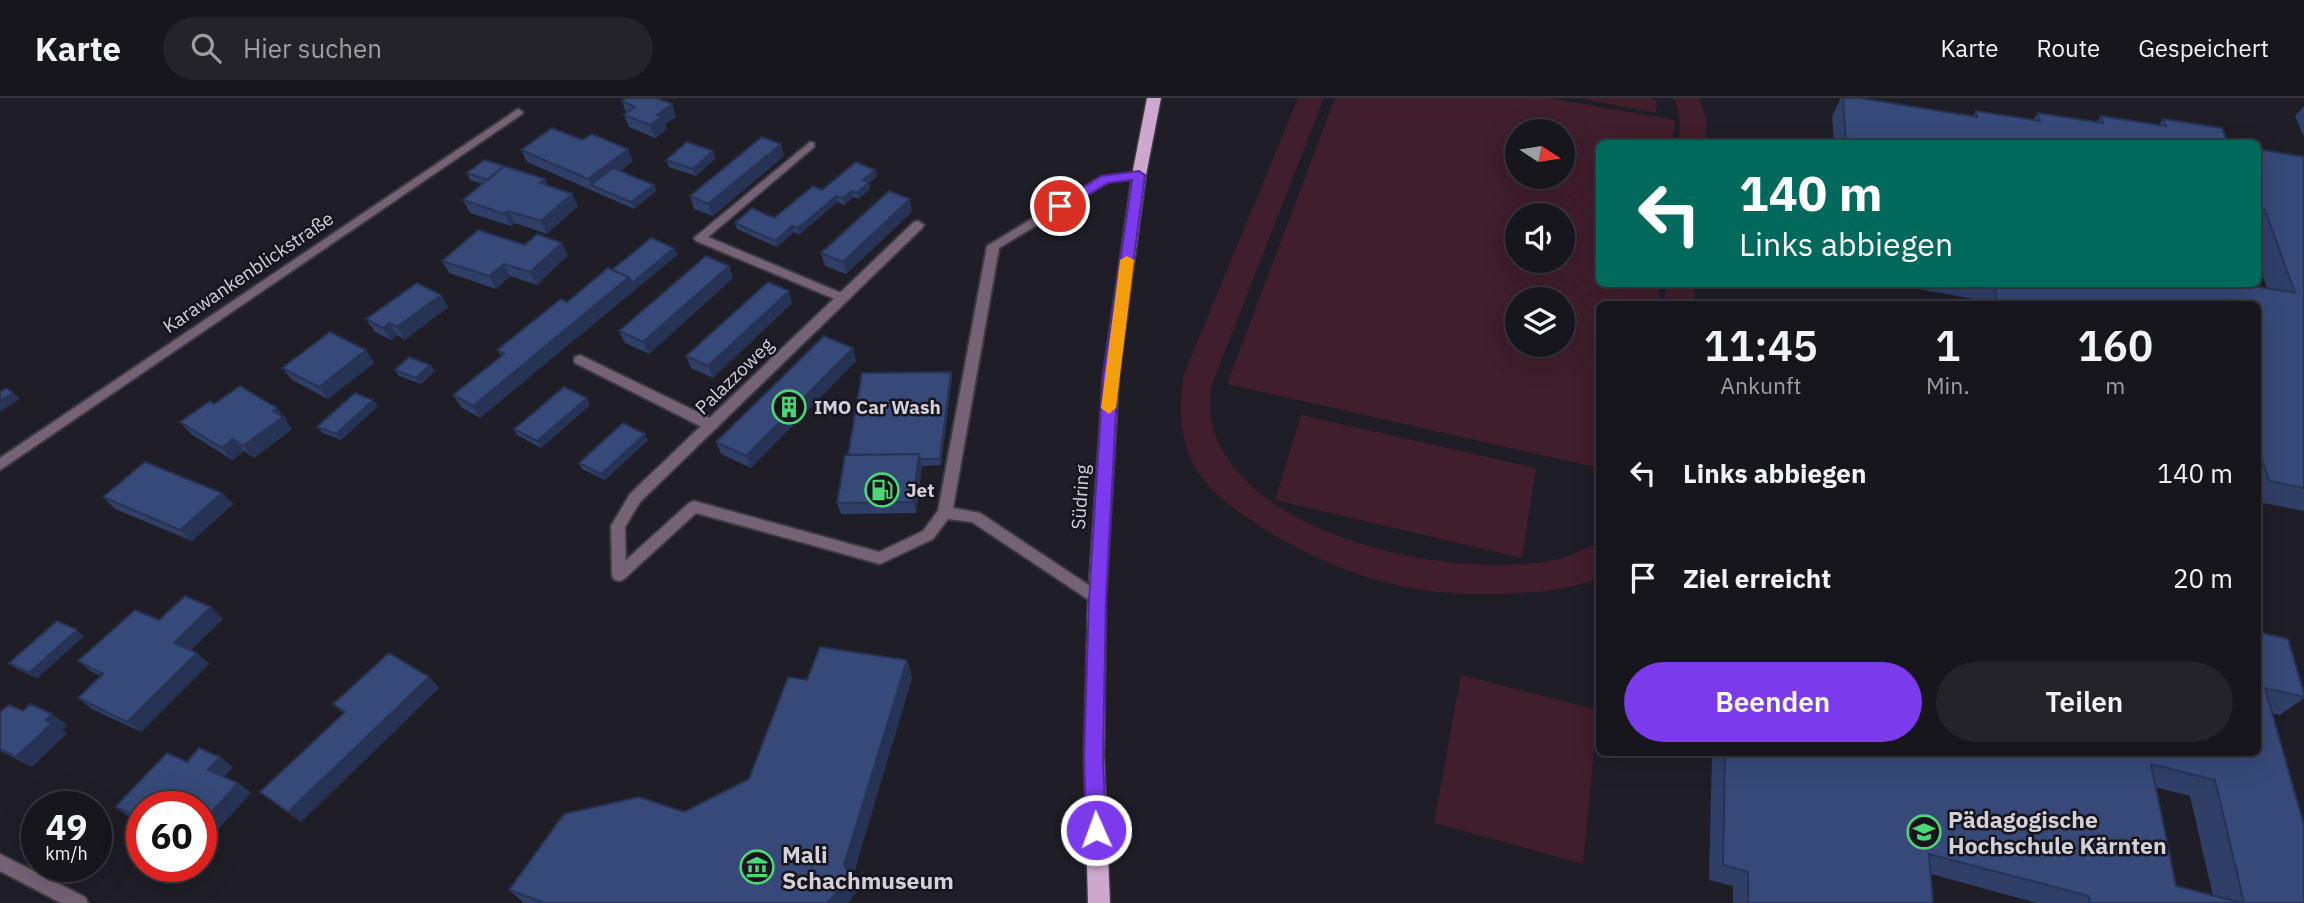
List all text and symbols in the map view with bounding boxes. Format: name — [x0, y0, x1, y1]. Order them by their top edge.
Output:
search box — [163, 17, 653, 80]
text: Karte — [35, 27, 121, 70]
icon: search — [187, 29, 225, 67]
text: Hier suchen — [243, 31, 382, 65]
text: Karte — [1940, 32, 1999, 64]
text: Route — [2037, 32, 2100, 64]
text: Gespeichert — [2138, 32, 2269, 64]
north arrow — [1505, 119, 1575, 189]
map controls — [1505, 119, 1575, 357]
text: 140 m — [1739, 161, 1883, 224]
icon: left — [1624, 168, 1715, 259]
pin — [1030, 176, 1090, 236]
icon: arrive — [1041, 187, 1079, 225]
button: sound — [1505, 203, 1575, 273]
street label: Karawankenblickstraße — [158, 206, 338, 338]
text: Links abbiegen — [1739, 223, 1953, 265]
button: layers — [1505, 287, 1575, 357]
text: 11:45 — [1704, 318, 1818, 373]
text: 1 — [1935, 318, 1960, 373]
text: 160 — [2078, 318, 2153, 373]
street label: Palazzoweg — [690, 333, 778, 419]
text: Ankunft — [1720, 370, 1802, 400]
text: Min. — [1926, 370, 1970, 400]
text: m — [2105, 370, 2125, 400]
building icon: IMO Car Wash — [770, 388, 808, 426]
place label: IMO Car Wash — [814, 395, 941, 419]
icon: left — [1624, 454, 1662, 492]
text: Links abbiegen — [1683, 456, 1866, 490]
text: 140 m — [2157, 456, 2233, 490]
street label: Südring — [1066, 464, 1094, 530]
fuel station icon: Jet — [863, 471, 901, 509]
place label: Jet — [906, 478, 935, 502]
icon: arrive — [1624, 559, 1662, 597]
text: Ziel erreicht — [1683, 561, 1831, 595]
text: 20 m — [2173, 561, 2233, 595]
button: Beenden — [1624, 662, 1922, 742]
button: Teilen — [1936, 662, 2233, 742]
speed limit sign: 60 — [126, 791, 217, 882]
position arrow — [1059, 793, 1133, 867]
text: 49 — [45, 804, 88, 850]
place label: Pädagogische Hochschule Kärnten — [1948, 804, 2167, 860]
school or university icon: Pädagogische Hochschule Kärnten — [1905, 813, 1943, 851]
place label: Mali Schachmuseum — [782, 839, 954, 895]
text: km/h — [45, 842, 88, 865]
museum icon: Mali Schachmuseum — [738, 848, 776, 886]

